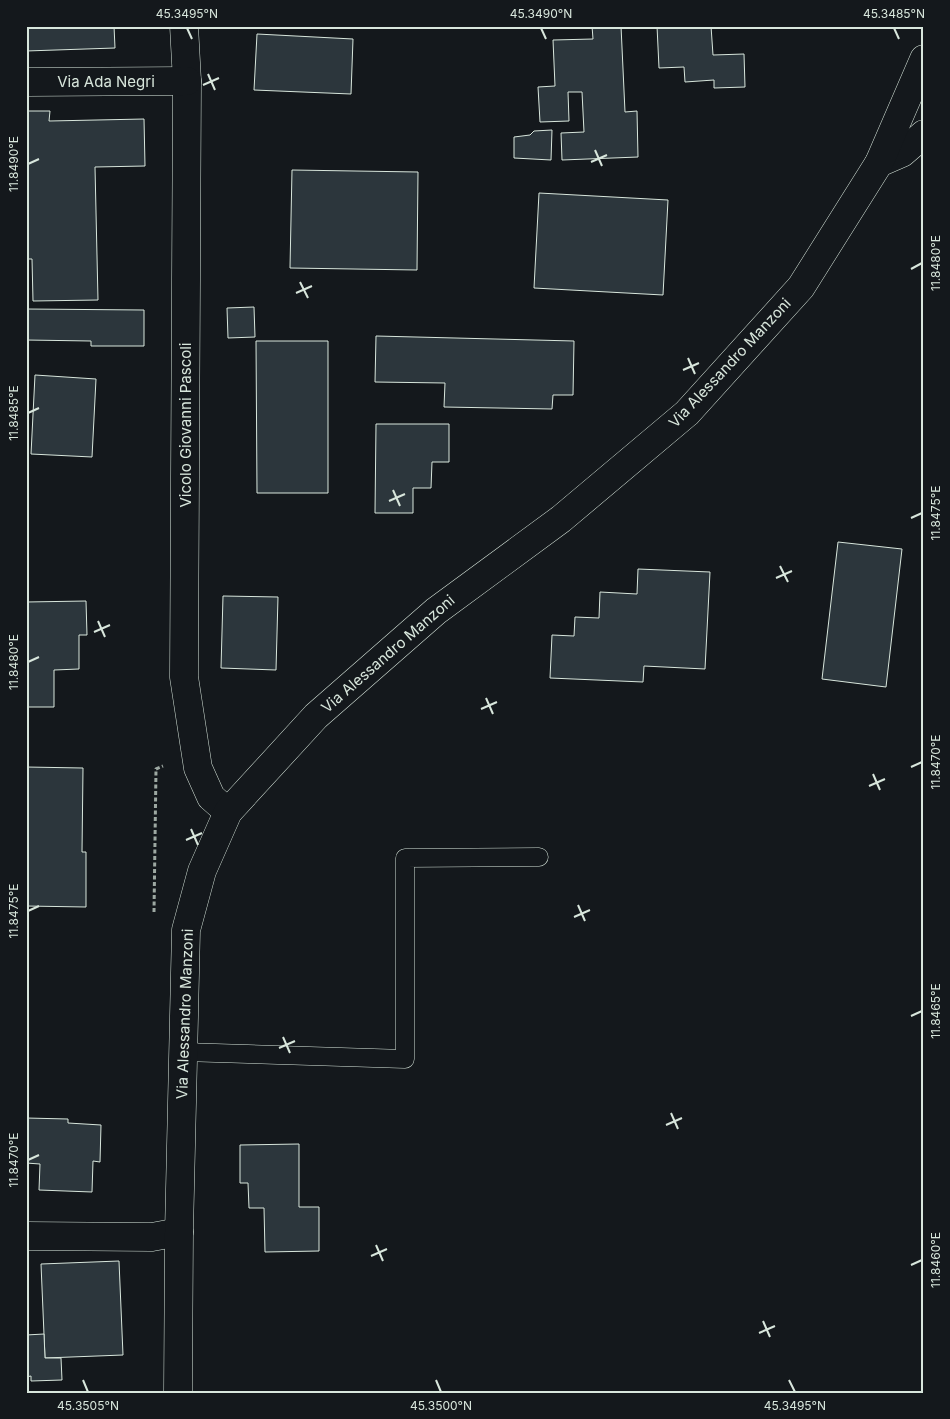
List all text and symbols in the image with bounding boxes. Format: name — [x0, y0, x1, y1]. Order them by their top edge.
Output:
text: 45.3495°N — [156, 6, 218, 21]
text: 45.3490°N — [510, 6, 572, 21]
text: 45.3485°N — [863, 6, 925, 21]
street label: Via Ada Negri — [57, 72, 155, 91]
text: 11.8490°E — [6, 136, 21, 192]
text: 11.8480°E — [928, 235, 943, 291]
street label: Via Alessandro Manzoni — [664, 294, 795, 432]
street label: Vicolo Giovanni Pascoli — [176, 342, 195, 508]
text: 11.8485°E — [6, 385, 21, 441]
text: 11.8475°E — [928, 486, 943, 540]
street label: Via Alessandro Manzoni — [317, 590, 458, 717]
text: 11.8480°E — [6, 634, 21, 690]
text: 11.8470°E — [928, 735, 943, 789]
text: 11.8475°E — [6, 884, 21, 938]
street label: Via Alessandro Manzoni — [172, 928, 197, 1100]
text: 11.8465°E — [928, 983, 943, 1039]
text: 11.8470°E — [6, 1133, 21, 1187]
text: 11.8460°E — [928, 1232, 943, 1288]
text: 45.3505°N — [57, 1398, 119, 1413]
text: 45.3500°N — [410, 1398, 472, 1413]
text: 45.3495°N — [764, 1398, 826, 1413]

